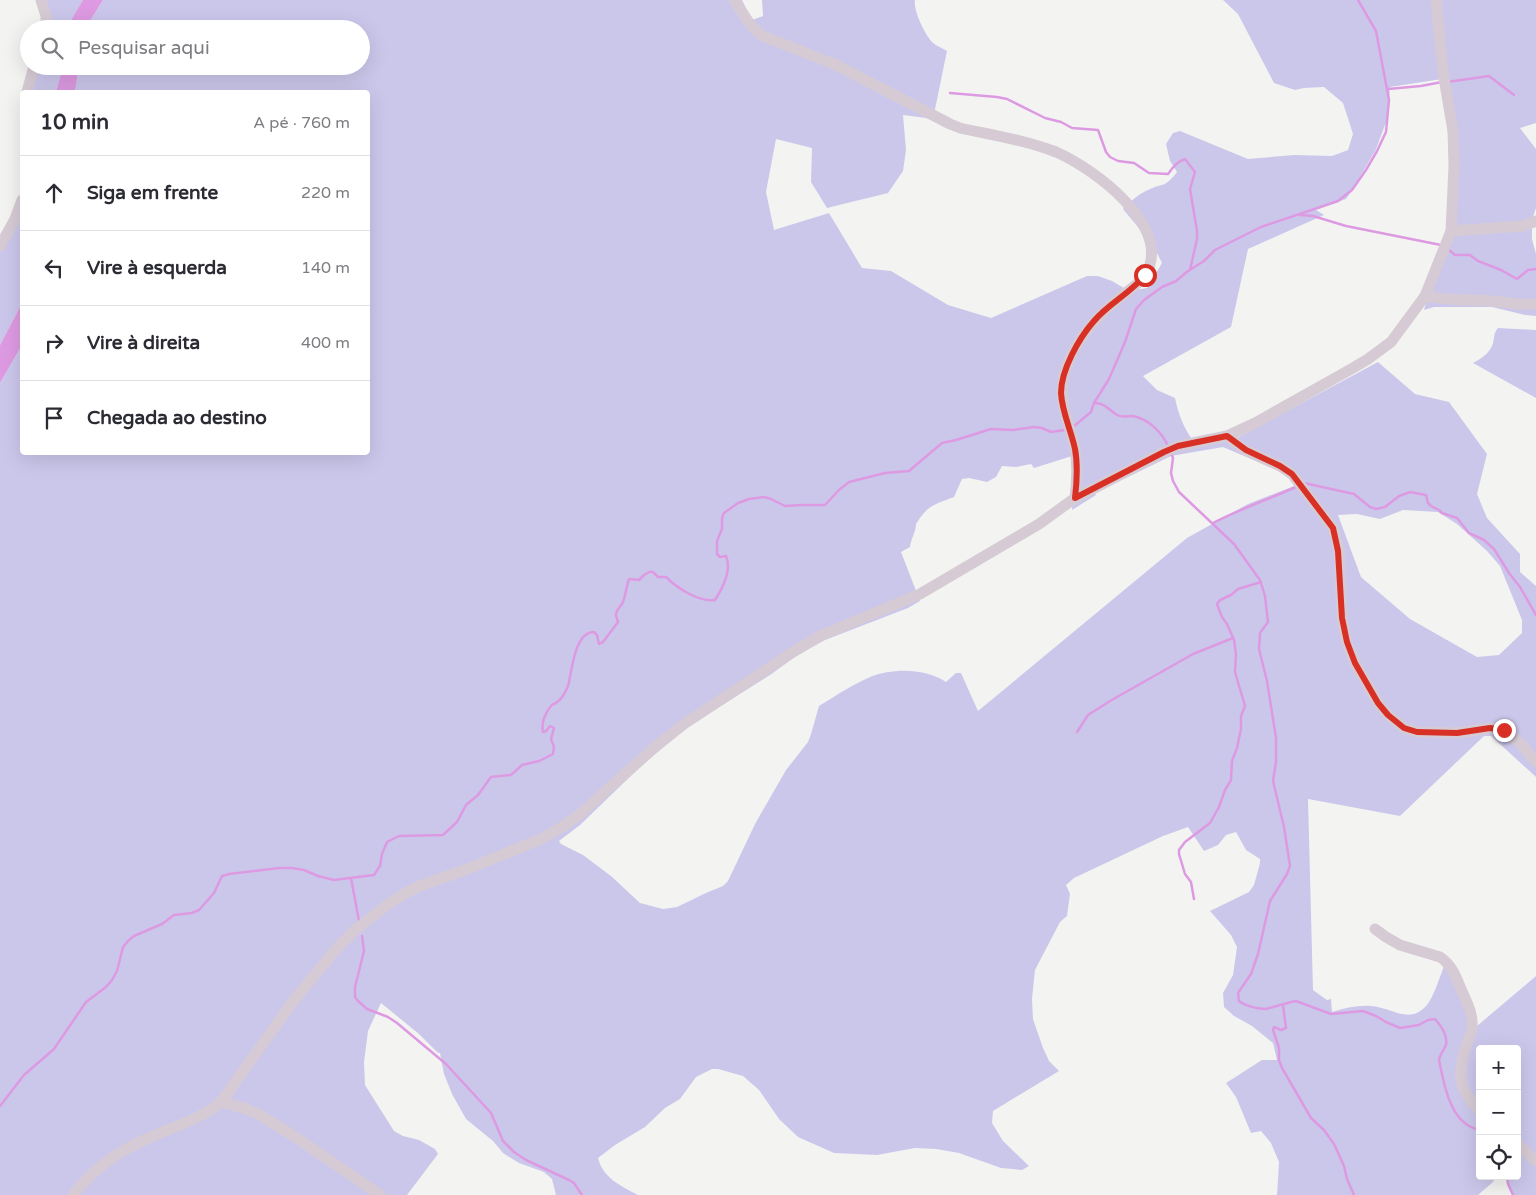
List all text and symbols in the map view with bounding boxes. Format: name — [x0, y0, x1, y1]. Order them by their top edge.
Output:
search box — [20, 20, 370, 75]
icon: search — [38, 34, 66, 62]
text: Pesquisar aqui — [78, 37, 210, 59]
text: 10 min — [40, 110, 109, 135]
text: A pé · 760 m — [253, 113, 350, 133]
icon: ahead — [40, 179, 68, 207]
text: Siga em frente — [87, 182, 218, 204]
text: 220 m — [301, 183, 350, 203]
icon: left — [40, 254, 68, 282]
text: Vire à esquerda — [87, 257, 227, 279]
text: 140 m — [301, 258, 350, 278]
route start — [1134, 264, 1157, 287]
icon: right — [40, 329, 68, 357]
text: Vire à direita — [87, 332, 200, 354]
text: 400 m — [301, 333, 350, 353]
icon: arrive — [40, 404, 68, 432]
text: Chegada ao destino — [87, 407, 267, 429]
route end — [1493, 719, 1516, 742]
map controls — [1476, 1045, 1521, 1180]
button: + — [1476, 1045, 1521, 1090]
button: − — [1476, 1090, 1521, 1135]
button: locate — [1476, 1135, 1521, 1180]

